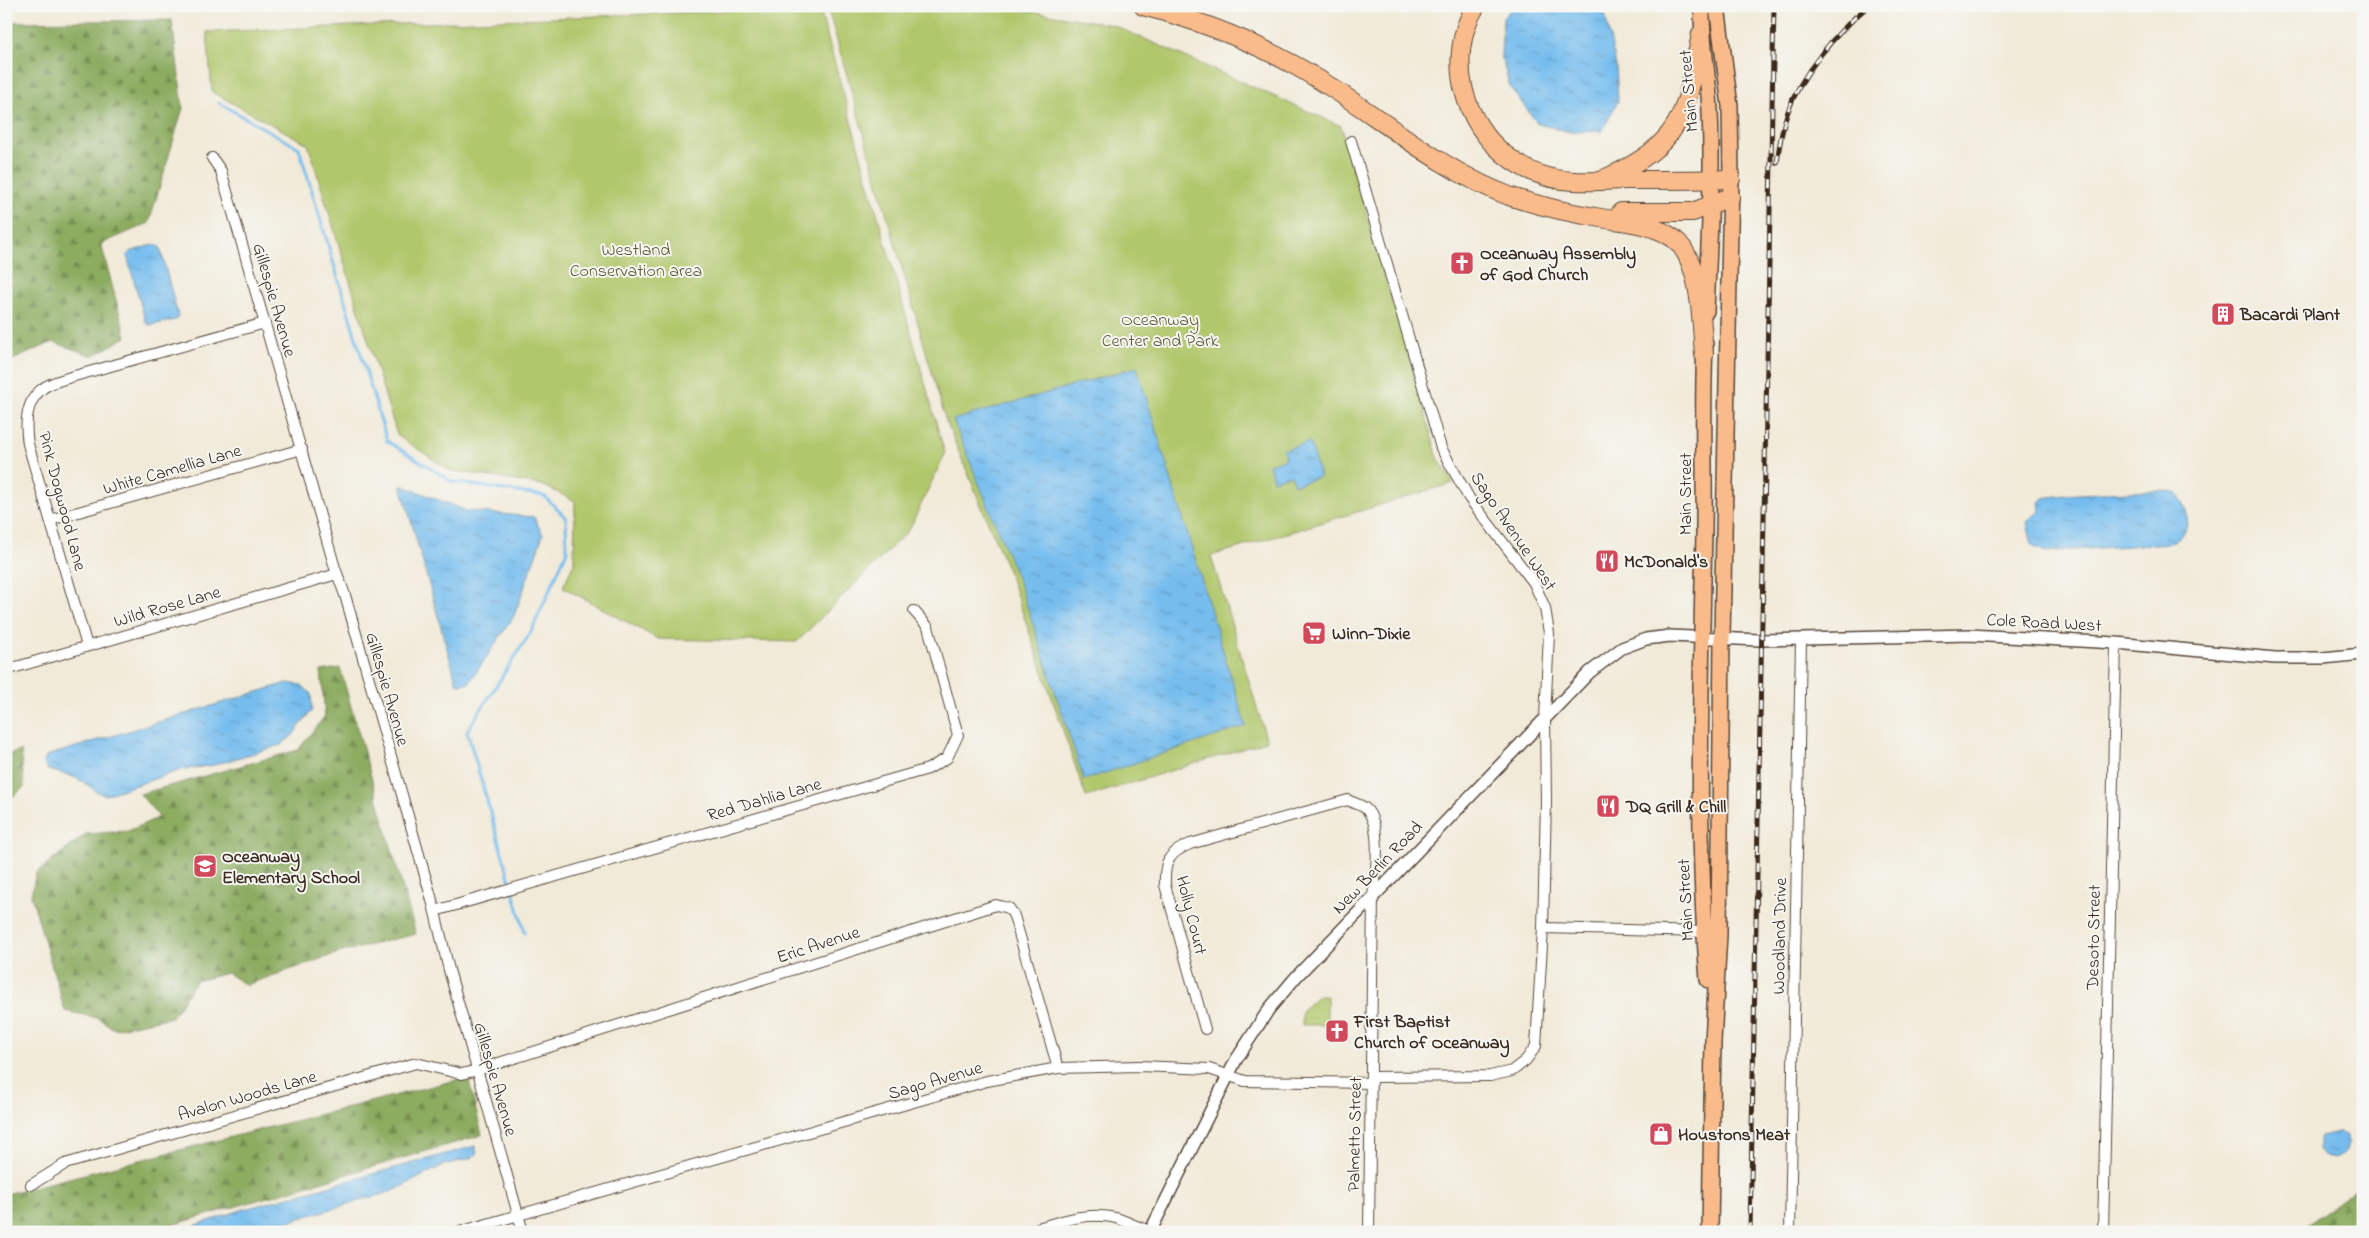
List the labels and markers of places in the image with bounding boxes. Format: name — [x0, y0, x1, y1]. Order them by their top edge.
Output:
place label: Oceanway Assembly of God Church — [1480, 242, 1636, 289]
church icon: Oceanway Assembly of God Church — [1449, 250, 1475, 276]
building icon: Bacardi Plant — [2210, 301, 2236, 327]
place label: Bacardi Plant — [2239, 303, 2341, 329]
restaurant icon: McDonald's — [1594, 548, 1620, 574]
place label: McDonald's — [1624, 550, 1708, 576]
supermarket icon: Winn-Dixie — [1301, 620, 1327, 646]
place label: Winn-Dixie — [1332, 622, 1411, 648]
restaurant icon: DQ Grill & Chill — [1595, 793, 1621, 819]
place label: DQ Grill & Chill — [1625, 795, 1726, 821]
place label: Oceanway Elementary School — [222, 845, 360, 893]
school or university icon: Oceanway Elementary School — [192, 853, 218, 879]
place label: First Baptist Church of Oceanway — [1353, 1010, 1510, 1058]
church icon: First Baptist Church of Oceanway — [1324, 1018, 1350, 1044]
shop icon: Houstons Meat — [1648, 1121, 1674, 1147]
place label: Houstons Meat — [1678, 1123, 1791, 1149]

